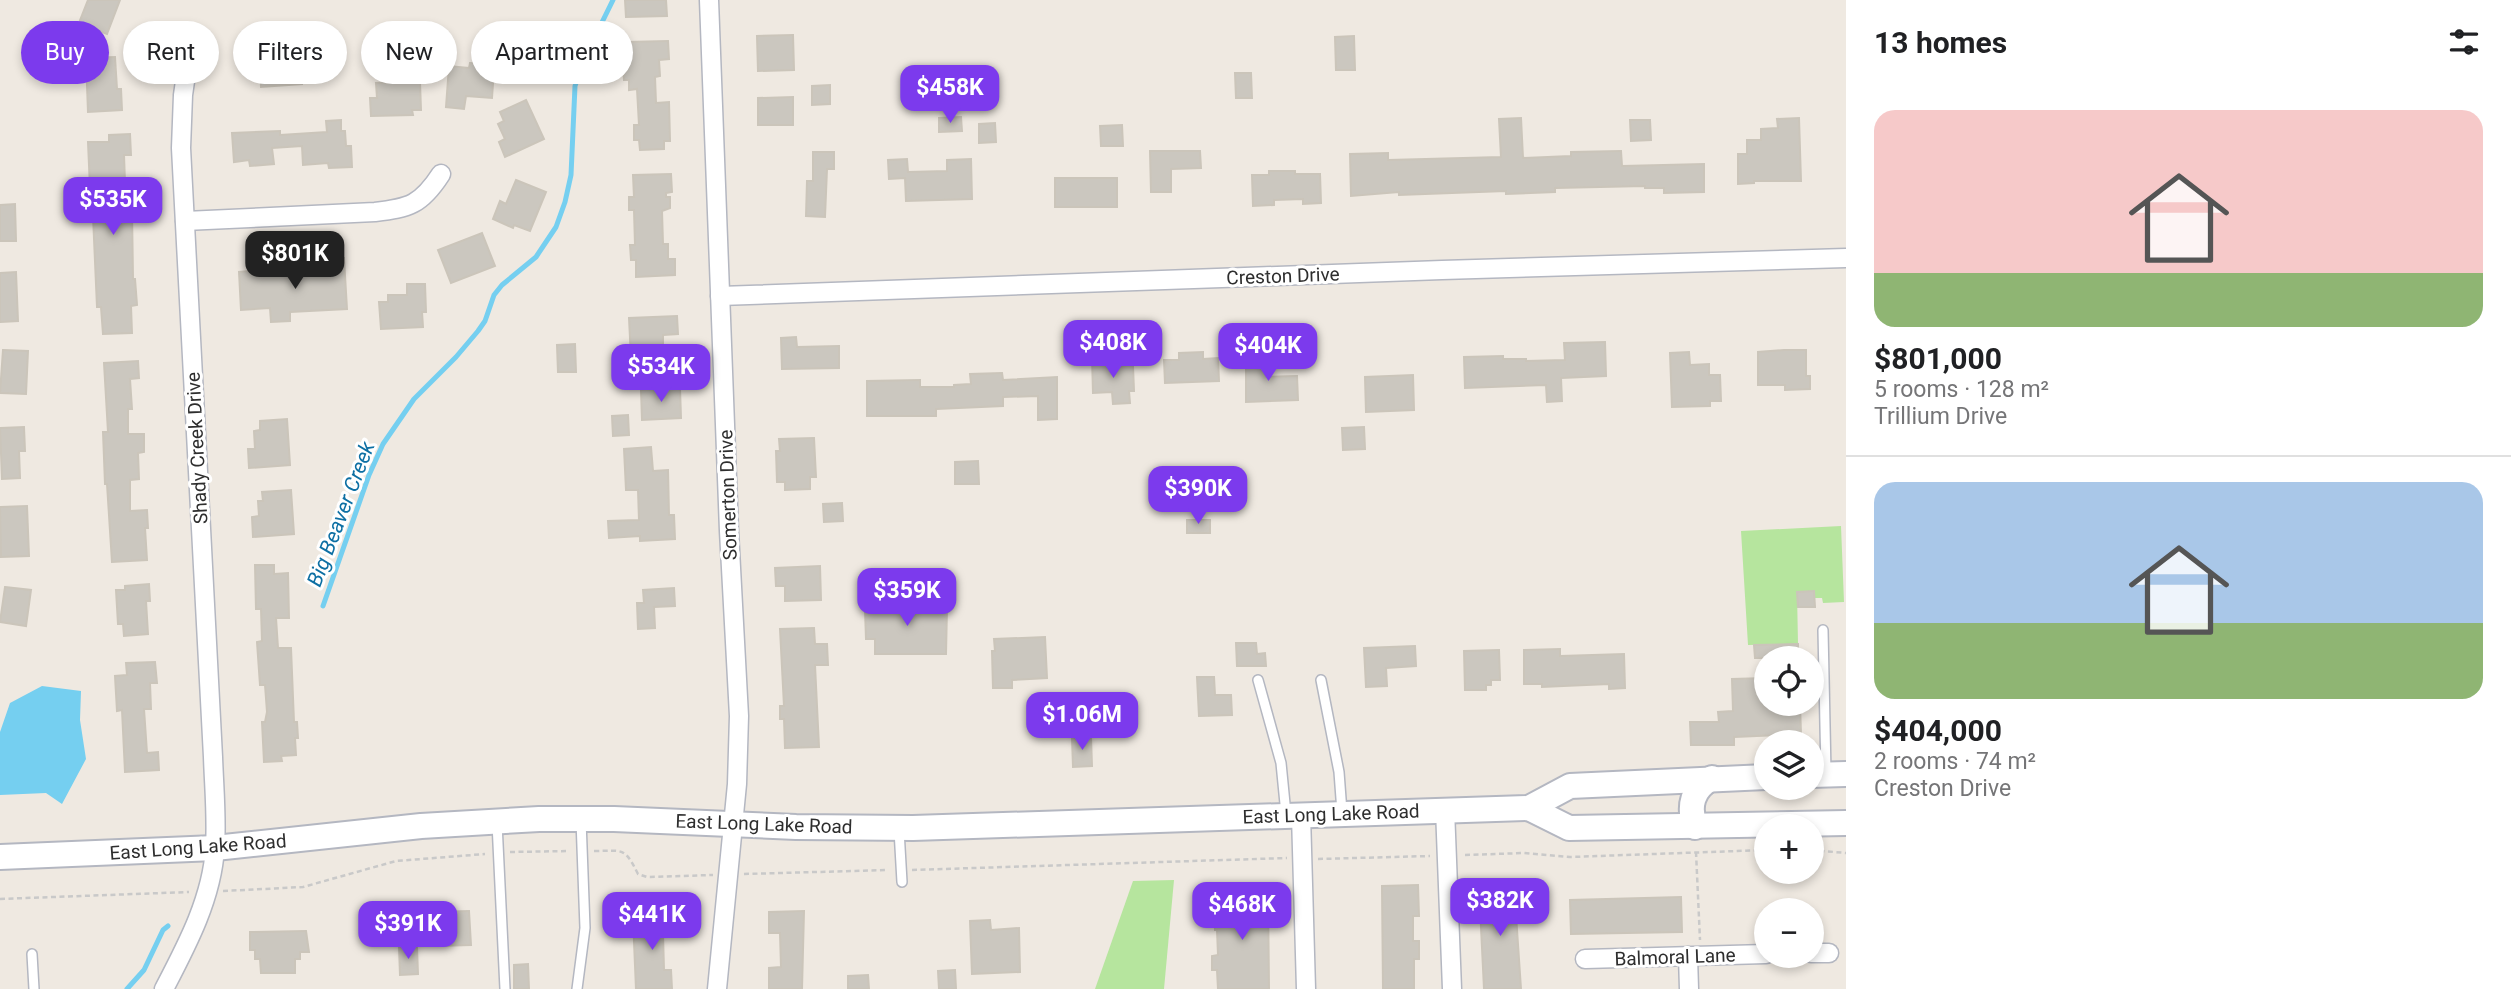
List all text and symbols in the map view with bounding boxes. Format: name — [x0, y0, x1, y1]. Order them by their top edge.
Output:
chip: Buy — [21, 21, 109, 84]
chip: Rent — [123, 21, 219, 84]
chip: Filters — [233, 21, 347, 84]
chip: New — [361, 21, 457, 84]
chip: Apartment — [471, 21, 633, 84]
icon: filters — [2445, 23, 2483, 61]
text: 13 homes — [1874, 25, 2007, 60]
pin: $458K — [901, 66, 999, 125]
text: $458K — [916, 74, 984, 101]
icon: home — [2116, 155, 2242, 281]
pin: $535K — [64, 177, 162, 237]
text: $535K — [79, 186, 147, 213]
pin: $801K — [246, 232, 344, 291]
text: $801K — [261, 240, 329, 267]
street label: Creston Drive — [1226, 263, 1340, 289]
pin: $408K — [1064, 320, 1162, 380]
pin: $404K — [1219, 324, 1317, 383]
text: $408K — [1079, 329, 1147, 356]
text: $404K — [1234, 332, 1302, 359]
text: $801,000 — [1874, 341, 2002, 376]
pin: $534K — [612, 344, 710, 404]
text: $534K — [627, 353, 695, 380]
street label: Shady Creek Drive — [182, 371, 212, 525]
text: 5 rooms · 128 m² — [1874, 376, 2049, 403]
text: Trillium Drive — [1874, 403, 2007, 430]
street label: Somerton Drive — [714, 429, 742, 561]
water label: Big Beaver Creek — [302, 438, 380, 590]
pin: $390K — [1149, 466, 1247, 526]
text: $390K — [1164, 475, 1232, 502]
icon: home — [2116, 527, 2242, 653]
pin: $359K — [858, 568, 956, 628]
text: $359K — [873, 577, 941, 604]
map controls — [1754, 646, 1824, 968]
button: locate — [1754, 646, 1824, 716]
pin: $1.06M — [1025, 692, 1139, 752]
text: $1.06M — [1042, 701, 1122, 728]
text: $404,000 — [1874, 713, 2002, 748]
button: layers — [1754, 730, 1824, 800]
text: 2 rooms · 74 m² — [1874, 748, 2036, 775]
text: Creston Drive — [1874, 775, 2011, 802]
street label: East Long Lake Road — [1242, 799, 1420, 829]
street label: East Long Lake Road — [675, 809, 853, 839]
button: + — [1754, 814, 1824, 884]
street label: East Long Lake Road — [109, 829, 287, 865]
pin: $382K — [1451, 878, 1549, 938]
pin: $468K — [1193, 883, 1291, 942]
text: $382K — [1466, 887, 1534, 914]
text: $468K — [1208, 891, 1276, 918]
pin: $441K — [603, 892, 701, 952]
button: − — [1754, 898, 1824, 968]
text: $441K — [618, 901, 686, 928]
pin: $391K — [359, 902, 457, 961]
text: $391K — [374, 910, 442, 937]
street label: Balmoral Lane — [1614, 943, 1736, 971]

